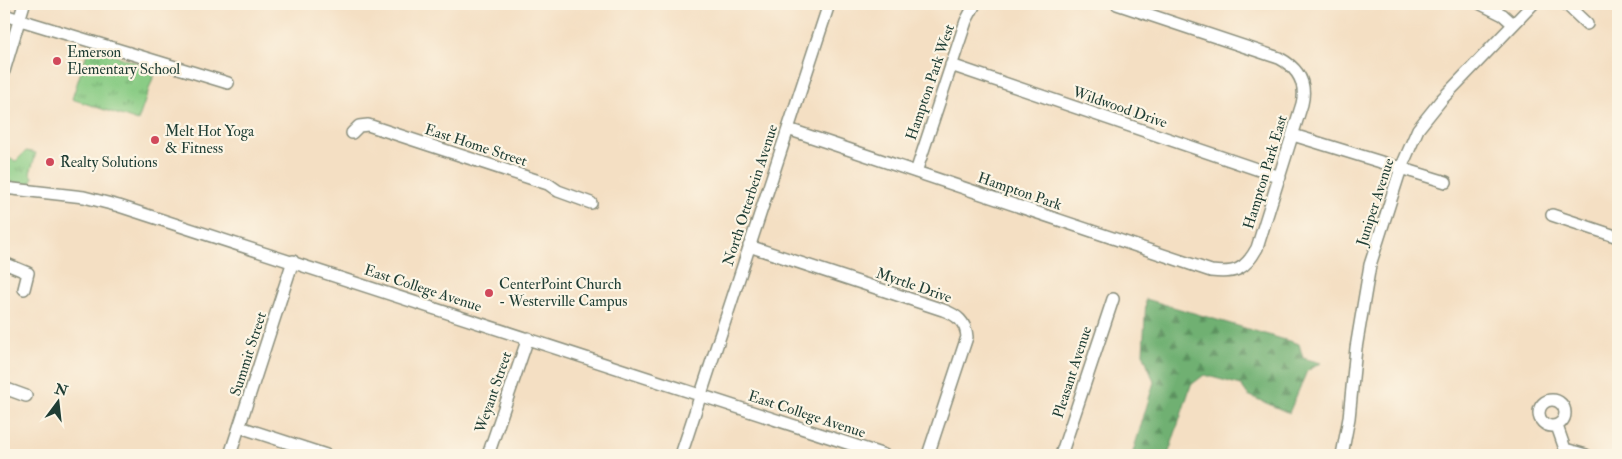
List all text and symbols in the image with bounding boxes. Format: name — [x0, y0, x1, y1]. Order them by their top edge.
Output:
street label: Hampton Park West — [902, 22, 960, 143]
place label: Emerson Elementary School — [67, 43, 180, 79]
marker: Emerson Elementary School — [51, 55, 63, 67]
street label: Wildwood Drive — [1069, 82, 1170, 133]
street label: Hampton Park East — [1239, 113, 1293, 232]
street label: East Home Street — [422, 120, 530, 171]
place label: Melt Hot Yoga & Fitness — [165, 122, 255, 158]
street label: North Otterbein Avenue — [719, 122, 782, 268]
marker: Melt Hot Yoga & Fitness — [149, 134, 161, 146]
place label: Realty Solutions — [60, 153, 157, 172]
marker: Realty Solutions — [44, 156, 56, 168]
street label: Juniper Avenue — [1352, 156, 1400, 250]
street label: Hampton Park — [975, 168, 1064, 216]
street label: East College Avenue — [362, 261, 484, 316]
street label: Myrtle Drive — [873, 264, 954, 307]
place label: CenterPoint Church - Westerville Campus — [499, 275, 627, 312]
marker: CenterPoint Church - Westerville Campus — [483, 287, 495, 299]
street label: Summit Street — [226, 310, 271, 399]
street label: Pleasant Avenue — [1049, 324, 1096, 420]
street label: Weyant Street — [470, 349, 516, 436]
north arrow — [32, 376, 82, 426]
text: N — [52, 380, 70, 400]
street label: East College Avenue — [746, 387, 868, 442]

